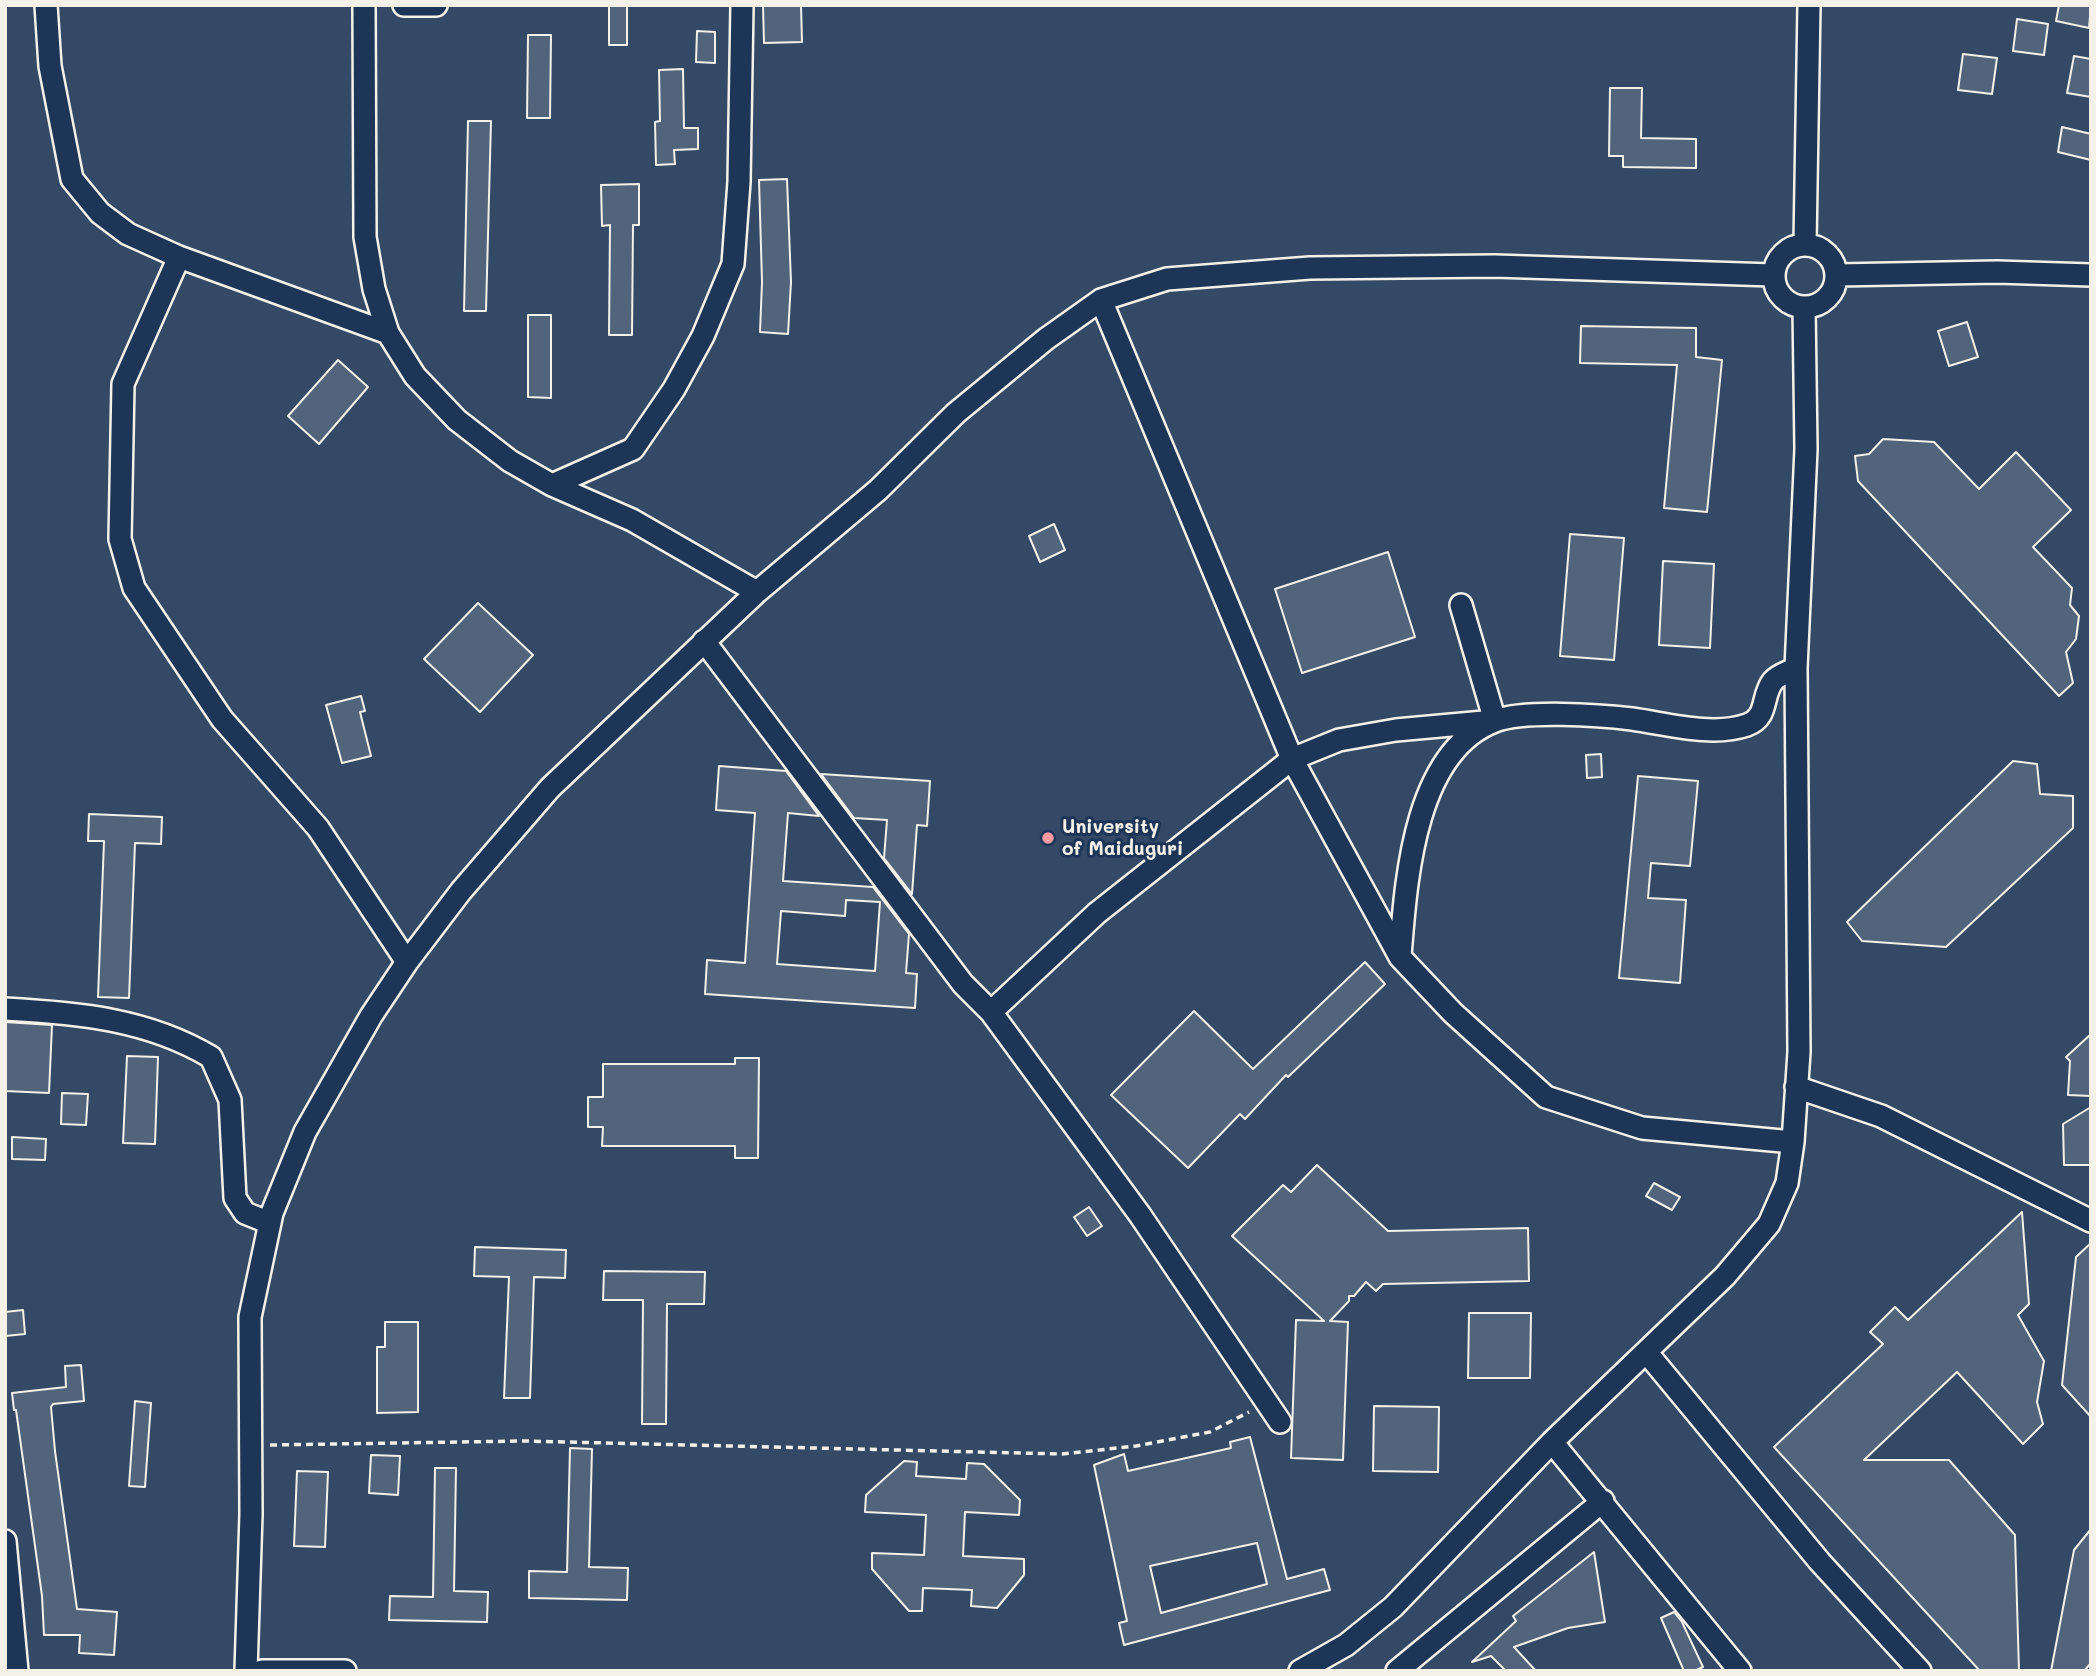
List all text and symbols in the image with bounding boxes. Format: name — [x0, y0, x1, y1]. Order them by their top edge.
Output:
place label: University of Maiduguri — [1062, 816, 1183, 860]
marker: University of Maiduguri — [1040, 830, 1056, 846]

